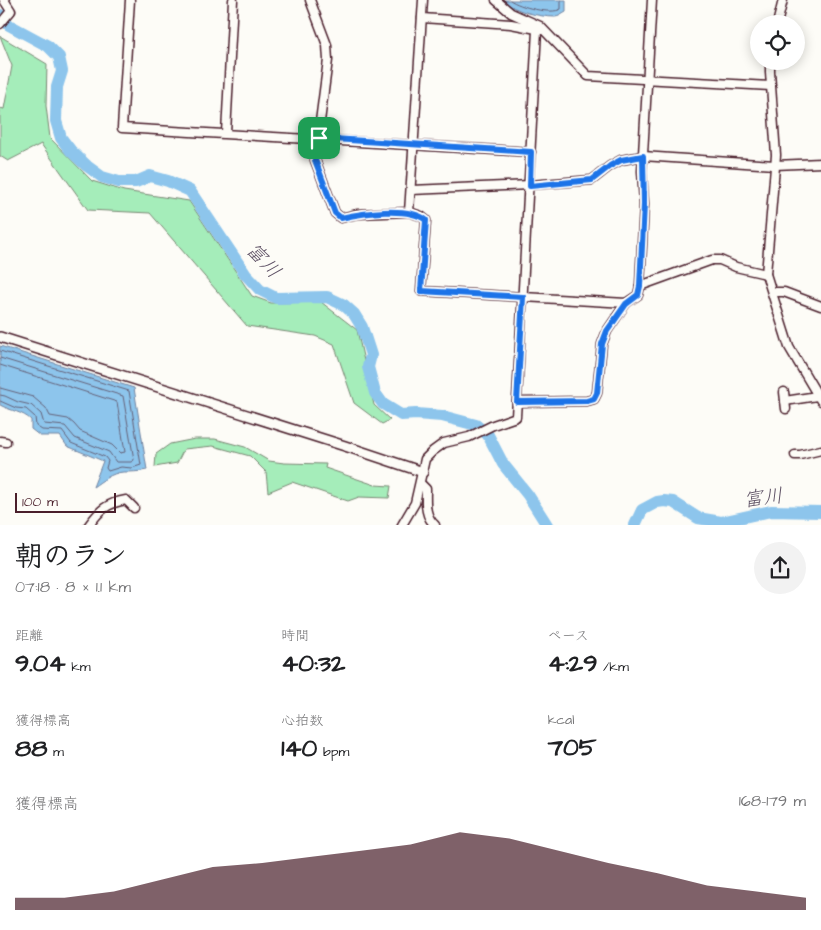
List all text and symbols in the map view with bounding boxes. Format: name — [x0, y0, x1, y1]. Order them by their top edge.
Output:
map controls — [750, 15, 805, 70]
button: locate — [750, 15, 805, 70]
pin — [298, 117, 340, 159]
icon: arrive — [305, 124, 333, 152]
water label: 富川 — [239, 237, 287, 285]
water label: 富川 — [742, 482, 785, 514]
scale bar — [15, 490, 116, 513]
text: 100 m — [22, 492, 58, 512]
text: 朝のラン — [15, 537, 127, 576]
button: share — [754, 542, 806, 594]
text: 07:18 · 8 × 1.1 km — [15, 576, 131, 598]
text: 距離 — [15, 626, 43, 646]
text: 時間 — [281, 626, 309, 646]
text: ペース — [548, 626, 589, 646]
text: 9.04 — [15, 646, 66, 681]
text: 40:32 — [281, 646, 345, 681]
text: 4:29 — [548, 646, 597, 681]
text: km — [66, 657, 91, 677]
text: /km — [597, 657, 629, 677]
text: kcal — [548, 710, 574, 730]
text: 獲得標高 — [15, 711, 71, 731]
text: 心拍数 — [281, 711, 323, 731]
text: 705 — [548, 730, 597, 765]
text: 88 — [15, 731, 47, 766]
text: 140 — [281, 731, 317, 766]
text: m — [47, 742, 64, 762]
text: bpm — [317, 742, 349, 762]
text: 168–179 m — [739, 790, 806, 812]
text: 獲得標高 — [15, 793, 79, 815]

